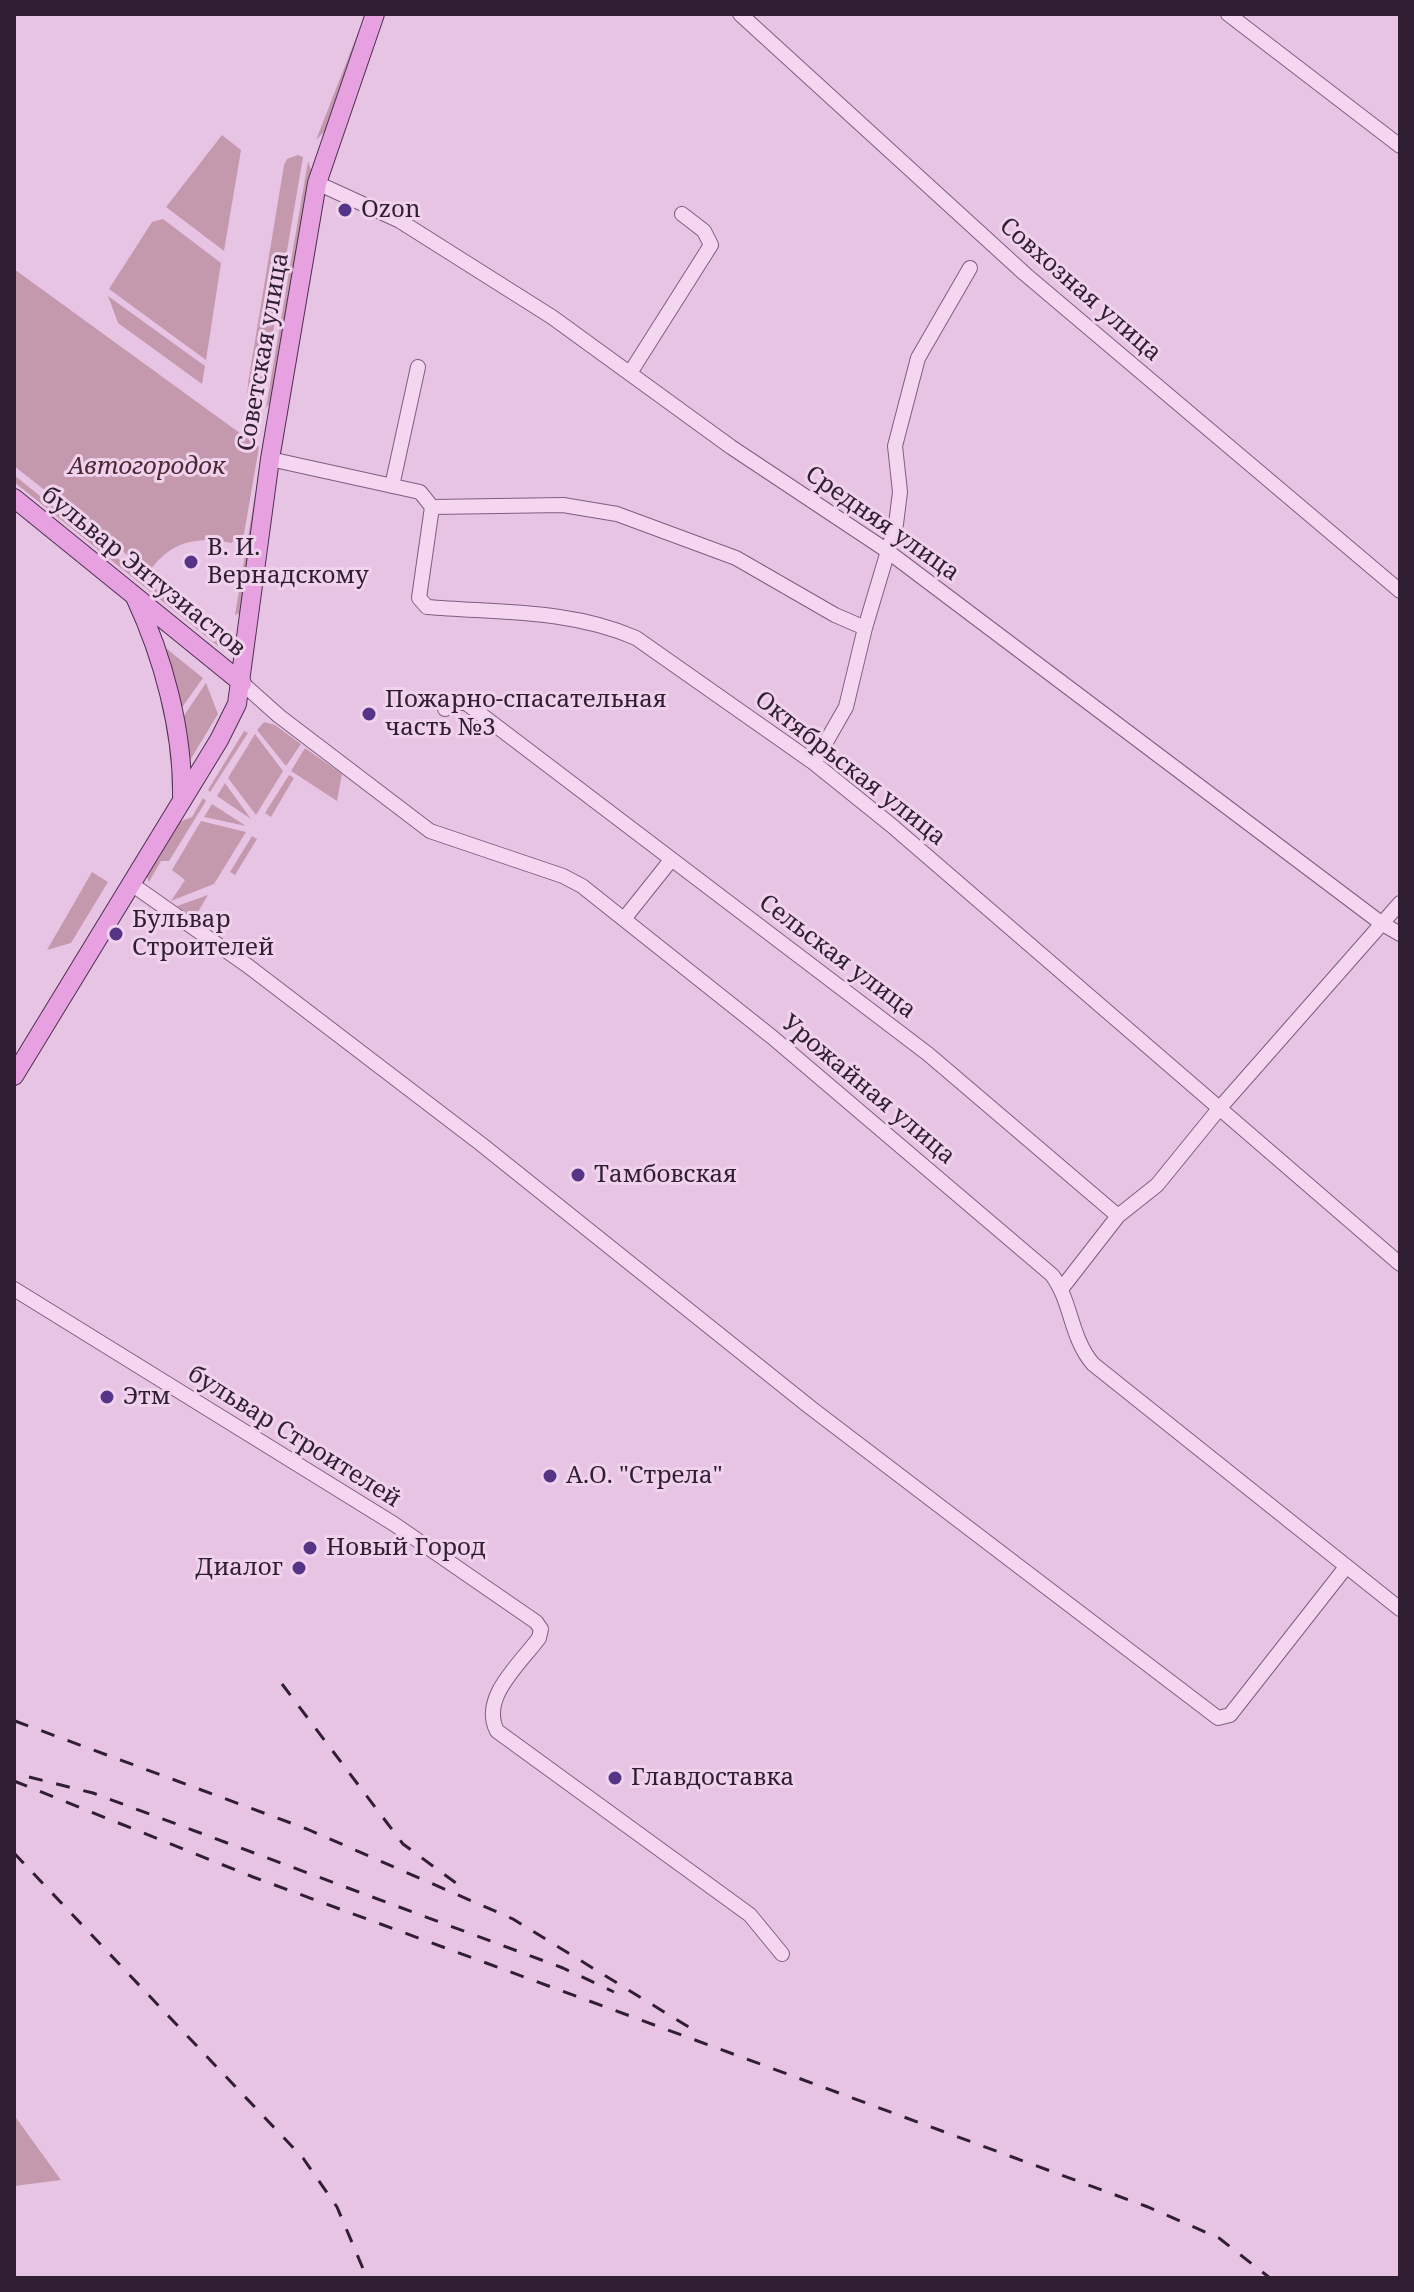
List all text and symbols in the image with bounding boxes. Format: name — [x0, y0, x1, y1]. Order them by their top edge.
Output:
place label: Ozon — [361, 196, 420, 224]
marker: Ozon — [336, 201, 354, 219]
street label: Совхозная улица — [993, 212, 1167, 368]
street label: Советская улица — [232, 250, 296, 454]
park label: Автогородок — [68, 453, 226, 481]
street label: Средняя улица — [799, 460, 965, 588]
street label: бульвар Энтузиастов — [35, 481, 251, 663]
place label: В. И. Вернадскому — [207, 534, 369, 590]
marker: В. И. Вернадскому — [182, 553, 200, 571]
place label: Пожарно-спасательная часть №3 — [385, 686, 667, 742]
street label: Октябрьская улица — [749, 686, 951, 852]
marker: Пожарно-спасательная часть №3 — [360, 705, 378, 723]
street label: Сельская улица — [753, 889, 921, 1025]
place label: Бульвар Строителей — [132, 906, 274, 962]
marker: Бульвар Строителей — [107, 925, 125, 943]
street label: Урожайная улица — [775, 1009, 961, 1171]
place label: Тамбовская — [594, 1161, 737, 1189]
marker: Тамбовская — [569, 1166, 587, 1184]
street label: бульвар Строителей — [182, 1360, 406, 1514]
place label: Этм — [123, 1383, 171, 1411]
marker: Этм — [98, 1388, 116, 1406]
place label: А.О. "Стрела" — [566, 1462, 722, 1490]
marker: А.О. "Стрела" — [541, 1467, 559, 1485]
place label: Новый Город — [326, 1534, 486, 1562]
marker: Новый Город — [301, 1539, 319, 1557]
place label: Диалог — [195, 1554, 283, 1582]
marker: Диалог — [290, 1559, 308, 1577]
place label: Главдоставка — [631, 1764, 794, 1792]
marker: Главдоставка — [606, 1769, 624, 1787]

